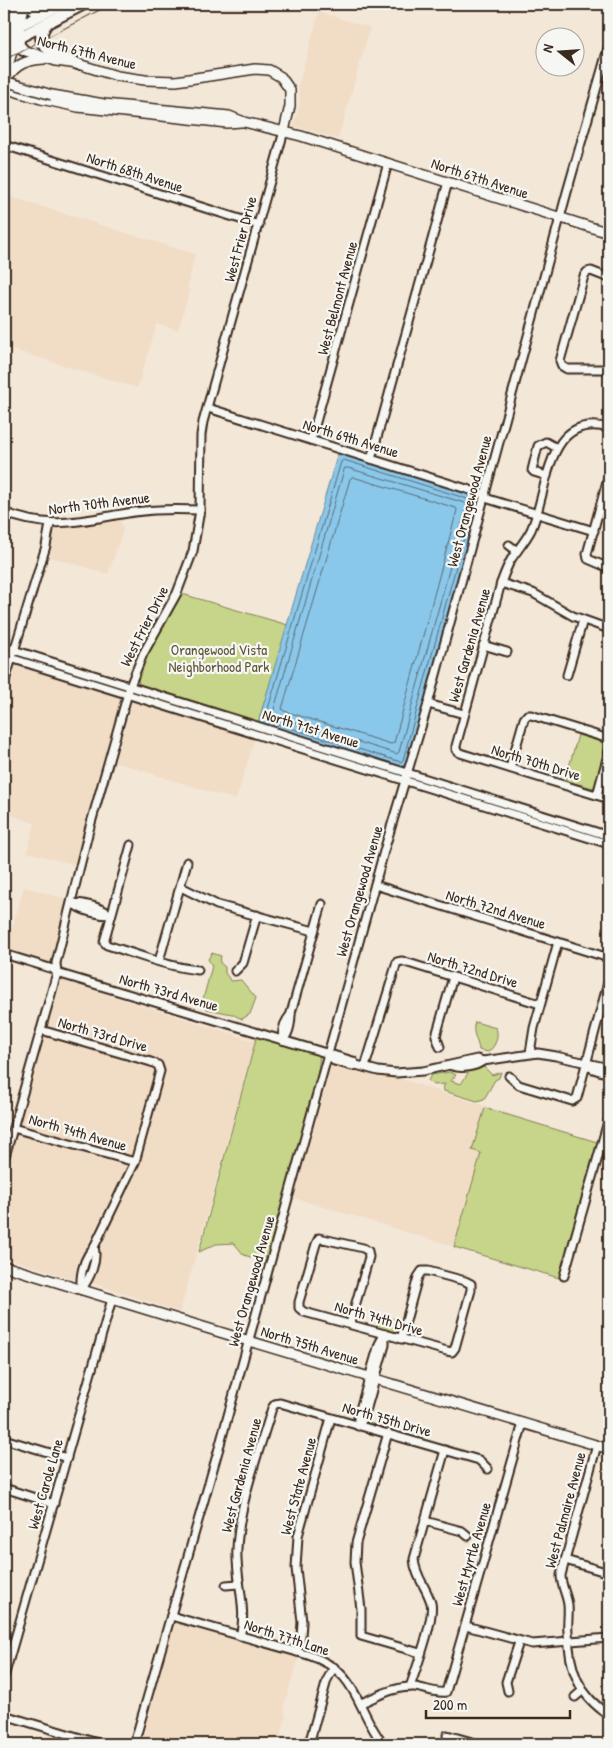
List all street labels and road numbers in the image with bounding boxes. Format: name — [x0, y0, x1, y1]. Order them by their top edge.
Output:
street label: North 67th Avenue — [35, 30, 139, 74]
street label: North 68th Avenue — [84, 147, 186, 197]
street label: North 67th Avenue — [429, 152, 531, 204]
street label: West Frier Drive — [218, 194, 262, 284]
street label: West Belmont Avenue — [312, 239, 362, 357]
street label: North 69th Avenue — [301, 413, 402, 463]
street label: West Orangewood Avenue — [441, 433, 497, 569]
street label: North 70th Avenue — [47, 486, 151, 520]
street label: West Frier Drive — [115, 582, 173, 670]
street label: West Gardenia Avenue — [443, 585, 495, 705]
street label: North 71st Avenue — [260, 703, 362, 753]
street label: North 70th Drive — [489, 739, 583, 785]
street label: West Orangewood Avenue — [330, 823, 388, 959]
street label: North 72nd Avenue — [444, 884, 548, 934]
street label: North 72nd Drive — [425, 945, 521, 993]
street label: North 73rd Avenue — [117, 968, 221, 1016]
street label: North 73rd Drive — [56, 1011, 150, 1057]
street label: North 74th Avenue — [27, 1108, 129, 1156]
street label: West Orangewood Avenue — [222, 1213, 280, 1349]
street label: North 74th Drive — [332, 1295, 426, 1341]
street label: North 75th Avenue — [258, 1320, 362, 1370]
street label: North 75th Drive — [340, 1396, 434, 1442]
street label: West Gardenia Avenue — [216, 1415, 266, 1535]
street label: West State Avenue — [275, 1435, 321, 1537]
street label: West Carole Lane — [22, 1436, 68, 1532]
street label: West Palmaire Avenue — [539, 1450, 591, 1570]
street label: West Myrtle Avenue — [446, 1500, 496, 1608]
street label: North 77th Lane — [242, 1613, 332, 1661]

